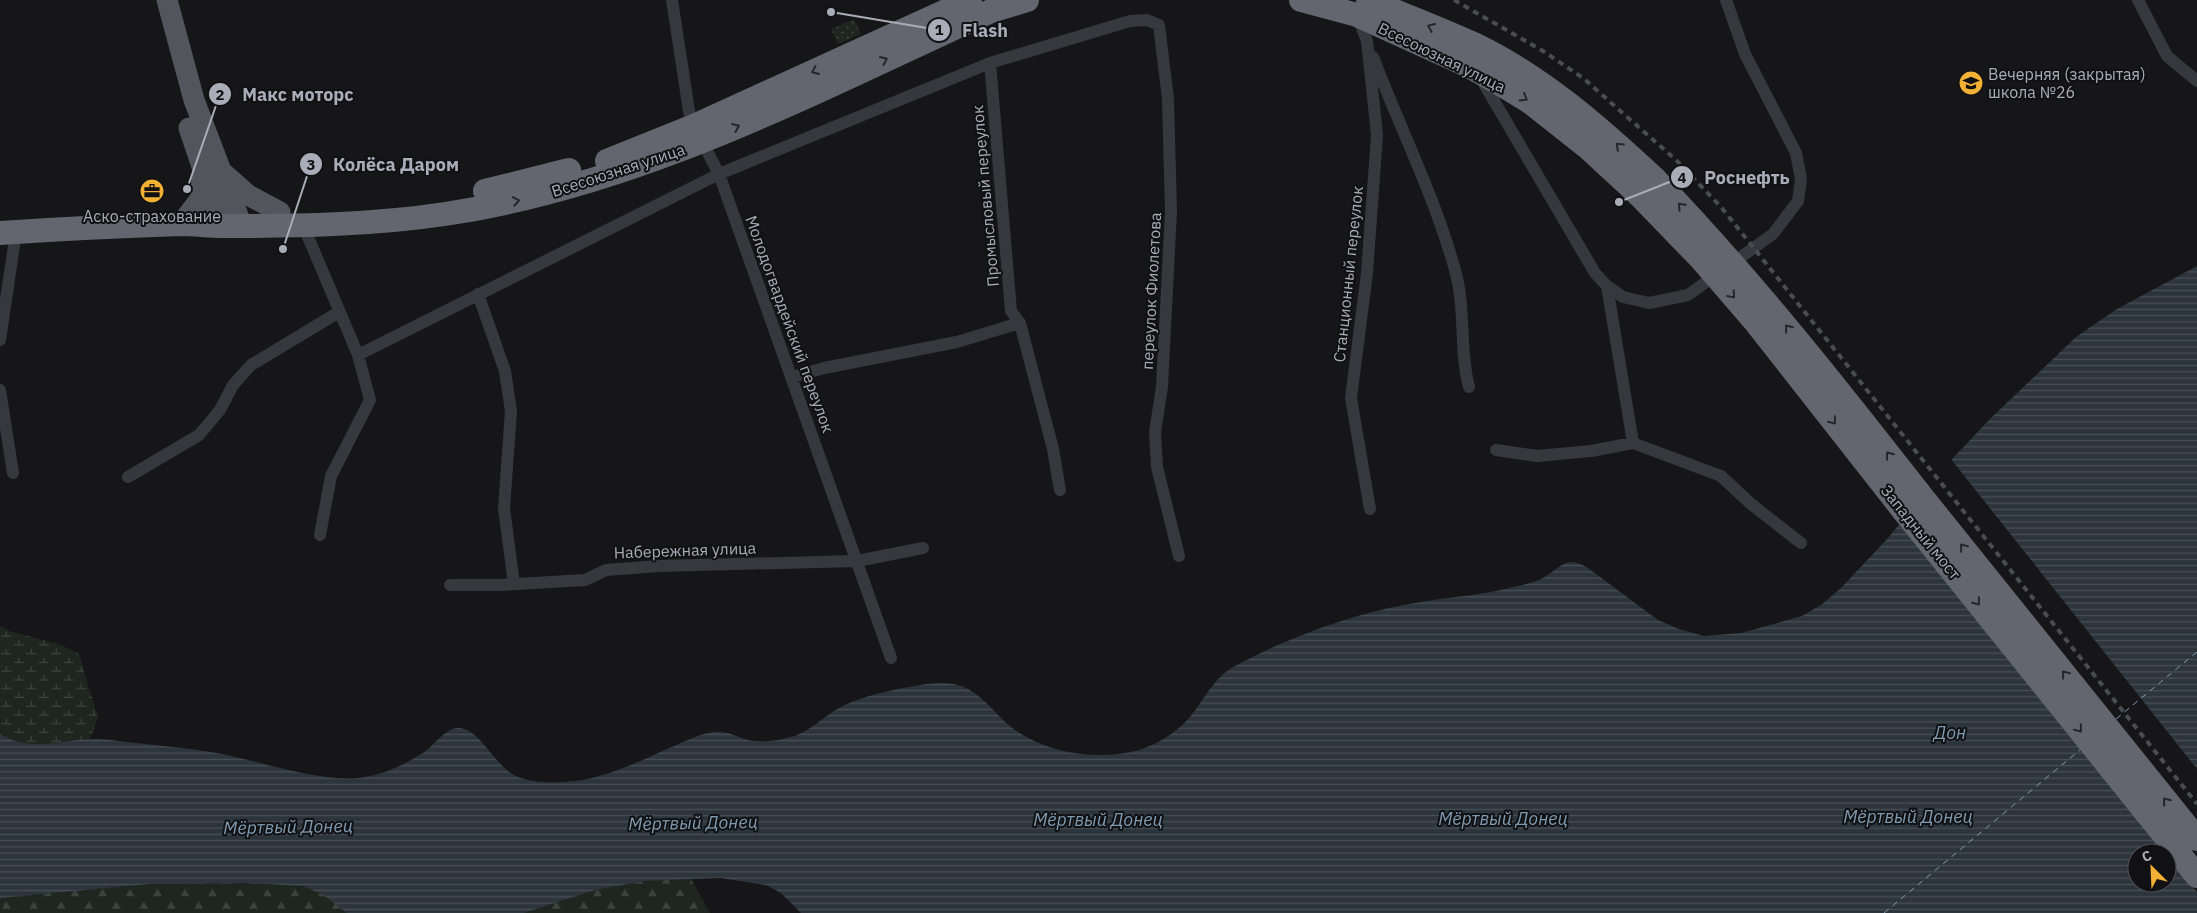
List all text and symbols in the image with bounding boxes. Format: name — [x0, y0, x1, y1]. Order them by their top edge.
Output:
callout: Flash — [927, 14, 1018, 47]
street label: Всесоюзная улица — [1375, 18, 1509, 97]
text: Flash — [962, 19, 1008, 42]
text: 1 — [934, 20, 944, 39]
one-way arrow — [1427, 22, 1436, 33]
one-way arrow — [879, 55, 888, 66]
place label: Вечерняя (закрытая) школа №26 — [1988, 64, 2146, 102]
one-way arrow — [811, 65, 820, 75]
school or university icon: Вечерняя (закрытая) школа №26 — [1958, 70, 1984, 96]
callout: Макс моторс — [208, 78, 364, 111]
text: Макс моторс — [242, 83, 354, 106]
text: 2 — [215, 85, 225, 104]
one-way arrow — [1518, 92, 1527, 102]
street label: Промысловый переулок — [967, 104, 1003, 288]
one-way arrow — [731, 123, 740, 133]
street label: Всесоюзная улица — [549, 139, 688, 201]
one-way arrow — [1616, 143, 1625, 152]
callout: Колёса Даром — [298, 148, 469, 181]
text: Колёса Даром — [333, 153, 459, 176]
text: 3 — [306, 155, 316, 174]
callout: Роснефть — [1670, 161, 1800, 194]
text: Роснефть — [1704, 166, 1790, 189]
text: 4 — [1677, 168, 1687, 187]
office icon: Аско-страхование — [139, 178, 165, 204]
street label: Станционный переулок — [1329, 185, 1367, 363]
one-way arrow — [512, 196, 520, 206]
one-way arrow — [1678, 203, 1687, 212]
place label: Аско-страхование — [83, 206, 221, 226]
street label: переулок Фиолетова — [1137, 211, 1165, 370]
street label: Молодогвардейский переулок — [741, 213, 839, 435]
one-way arrow — [1726, 289, 1735, 298]
one-way arrow — [1786, 325, 1794, 334]
one-way arrow — [1828, 415, 1836, 424]
one-way arrow — [1887, 452, 1895, 461]
street label: Западный мост — [1877, 481, 1965, 584]
street label: Набережная улица — [613, 538, 757, 562]
one-way arrow — [1959, 544, 1968, 553]
one-way arrow — [1972, 596, 1980, 605]
one-way arrow — [2062, 671, 2070, 680]
water label: Дон — [1932, 721, 1966, 744]
one-way arrow — [2073, 723, 2081, 732]
one-way arrow — [2164, 798, 2172, 807]
water label: Мёртвый Донец — [1843, 805, 1973, 828]
water label: Мёртвый Донец — [1438, 807, 1568, 830]
water label: Мёртвый Донец — [1033, 808, 1163, 831]
water label: Мёртвый Донец — [628, 810, 758, 835]
water label: Мёртвый Донец — [223, 814, 353, 839]
north arrow — [2127, 843, 2177, 893]
text: С — [2139, 846, 2155, 866]

